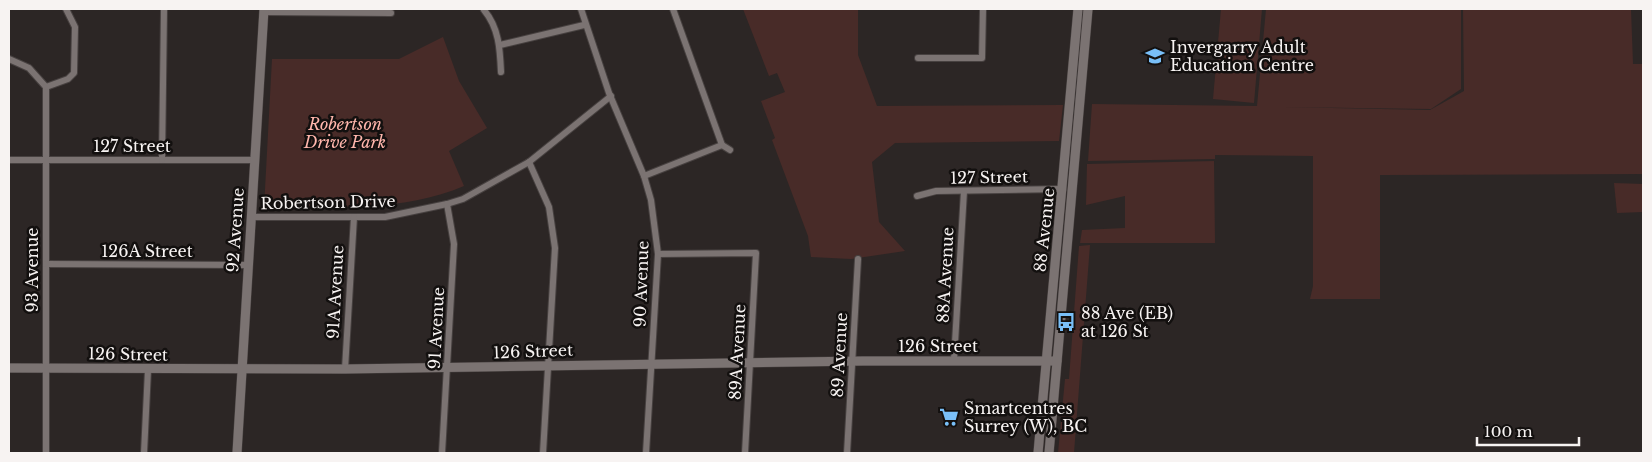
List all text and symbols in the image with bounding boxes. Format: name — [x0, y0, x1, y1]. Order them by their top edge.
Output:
place label: Invergarry Adult Education Centre — [1170, 37, 1314, 75]
school or university icon: Invergarry Adult Education Centre — [1144, 45, 1166, 67]
park label: Robertson Drive Park — [303, 114, 386, 152]
street label: 127 Street — [93, 136, 171, 156]
street label: 127 Street — [950, 166, 1028, 188]
street label: 92 Avenue — [222, 187, 248, 273]
street label: 88 Avenue — [1030, 187, 1058, 273]
street label: Robertson Drive — [260, 191, 396, 213]
street label: 93 Avenue — [22, 227, 42, 313]
street label: 88A Avenue — [933, 227, 957, 323]
street label: 90 Avenue — [629, 240, 653, 328]
street label: 126A Street — [101, 241, 193, 261]
street label: 91A Avenue — [323, 245, 347, 339]
street label: 91 Avenue — [424, 286, 448, 370]
street label: 89A Avenue — [724, 303, 750, 401]
place label: 88 Ave (EB) at 126 St — [1081, 303, 1173, 341]
bus stop icon: 88 Ave (EB) at 126 St — [1055, 311, 1077, 333]
street label: 89 Avenue — [827, 312, 851, 398]
street label: 126 Street — [898, 336, 978, 356]
street label: 126 Street — [493, 340, 573, 362]
street label: 126 Street — [88, 343, 168, 365]
place label: Smartcentres Surrey (W), BC — [964, 398, 1087, 436]
supermarket icon: Smartcentres Surrey (W), BC — [938, 406, 960, 428]
scale bar — [1477, 414, 1580, 446]
text: 100 m — [1484, 422, 1533, 441]

